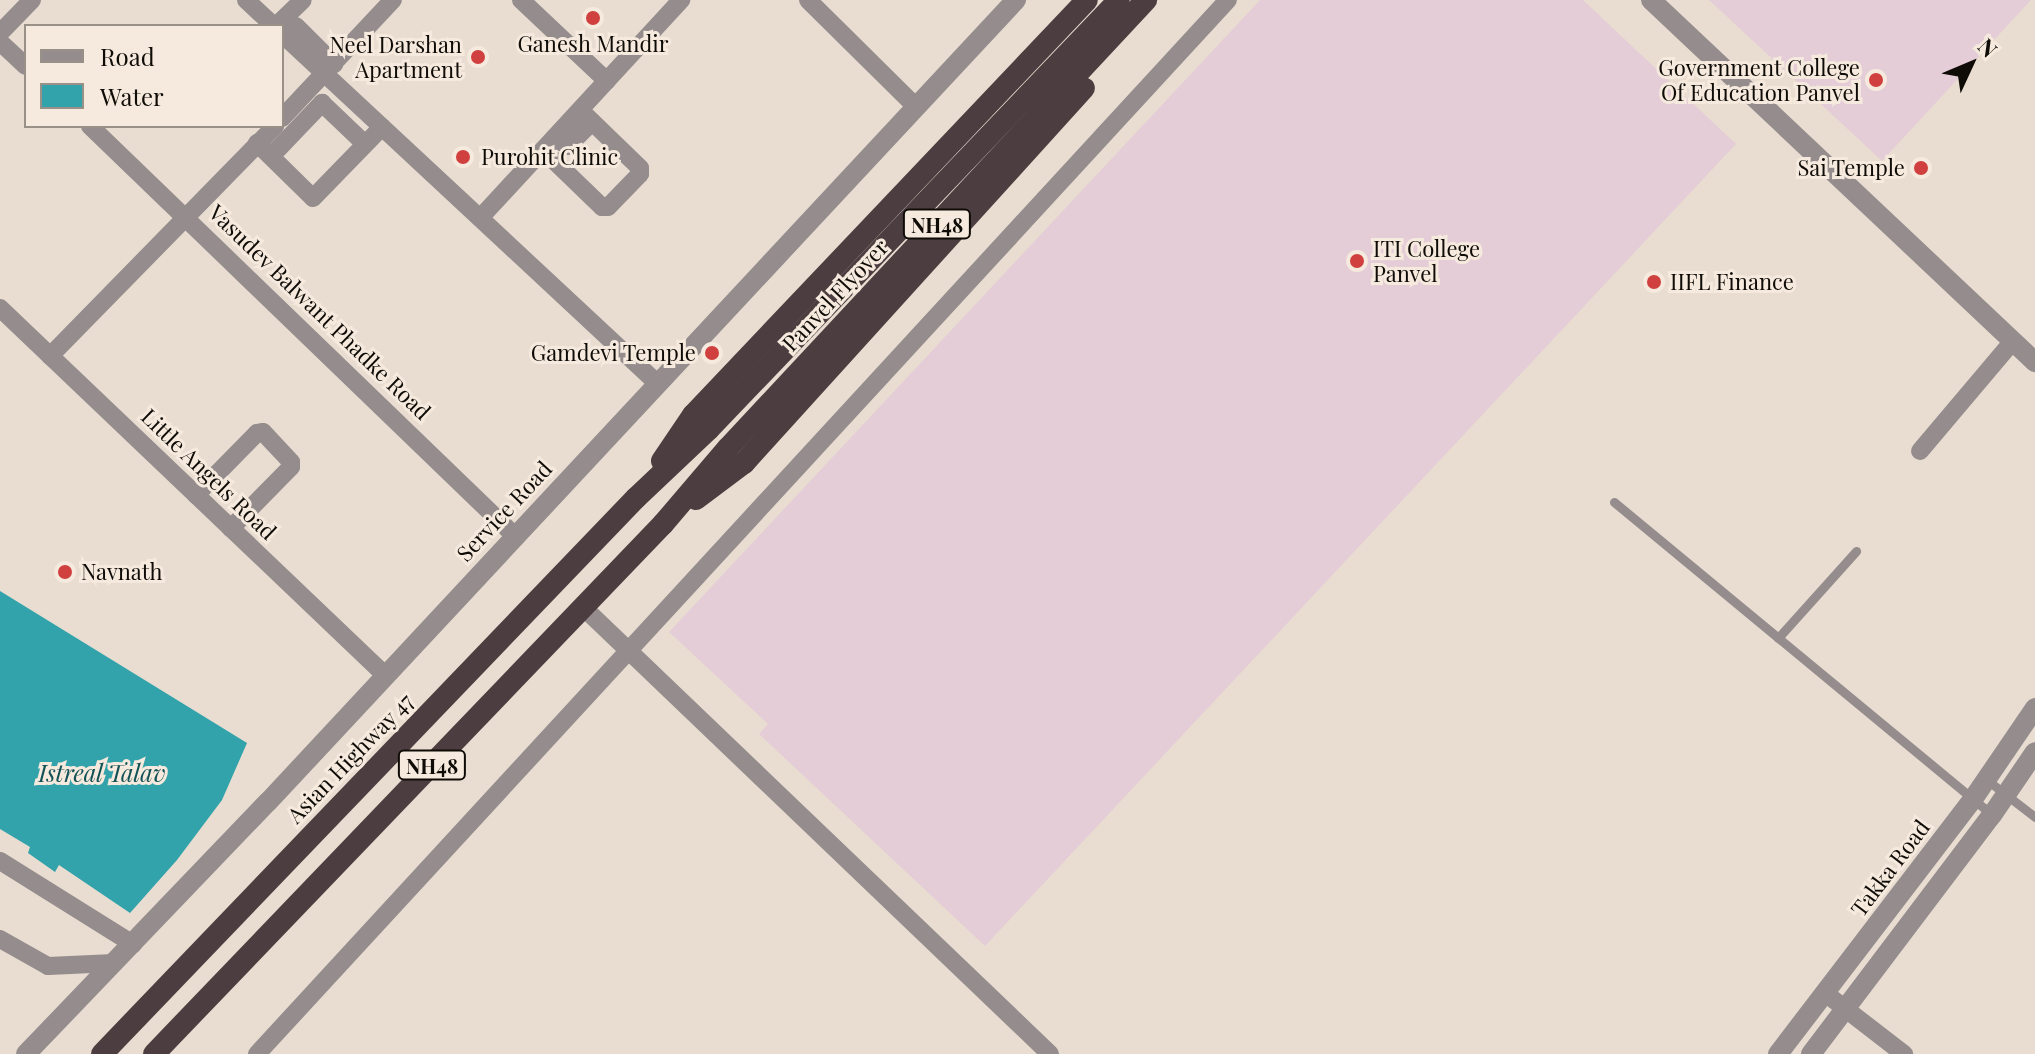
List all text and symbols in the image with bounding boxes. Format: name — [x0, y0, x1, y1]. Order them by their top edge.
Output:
marker: Ganesh Mandir — [584, 9, 602, 27]
legend — [24, 24, 284, 128]
north arrow — [1931, 24, 2011, 104]
place label: Neel Darshan Apartment — [329, 31, 462, 82]
place label: Ganesh Mandir — [518, 31, 668, 57]
text: N — [1972, 31, 2005, 63]
text: Road — [100, 40, 155, 72]
marker: Neel Darshan Apartment — [469, 48, 487, 66]
place label: Government College Of Education Panvel — [1658, 54, 1860, 106]
marker: Government College Of Education Panvel — [1867, 71, 1885, 89]
text: Water — [100, 80, 164, 112]
place label: Purohit Clinic — [481, 144, 619, 170]
marker: Purohit Clinic — [452, 146, 474, 168]
place label: Sai Temple — [1797, 155, 1905, 181]
marker: Sai Temple — [1912, 159, 1930, 177]
street label: Vasudev Balwant Phadke Road — [203, 199, 437, 425]
road number: NH48 — [901, 208, 973, 240]
street label: Panvel Flyover — [777, 234, 893, 356]
place label: ITI College Panvel — [1373, 235, 1480, 286]
marker: ITI College Panvel — [1348, 252, 1366, 270]
place label: IIFL Finance — [1670, 269, 1794, 295]
marker: IIFL Finance — [1645, 273, 1663, 291]
place label: Gamdevi Temple — [530, 340, 696, 366]
marker: Gamdevi Temple — [703, 344, 721, 362]
street label: Little Angels Road — [136, 403, 282, 545]
street label: Service Road — [451, 455, 557, 567]
place label: Navnath — [81, 559, 162, 585]
marker: Navnath — [56, 563, 74, 581]
street label: Asian Highway 47 — [281, 687, 419, 829]
road number: NH48 — [396, 749, 468, 781]
water label: Istreal Talav — [38, 759, 166, 787]
street label: Takka Road — [1845, 814, 1935, 922]

